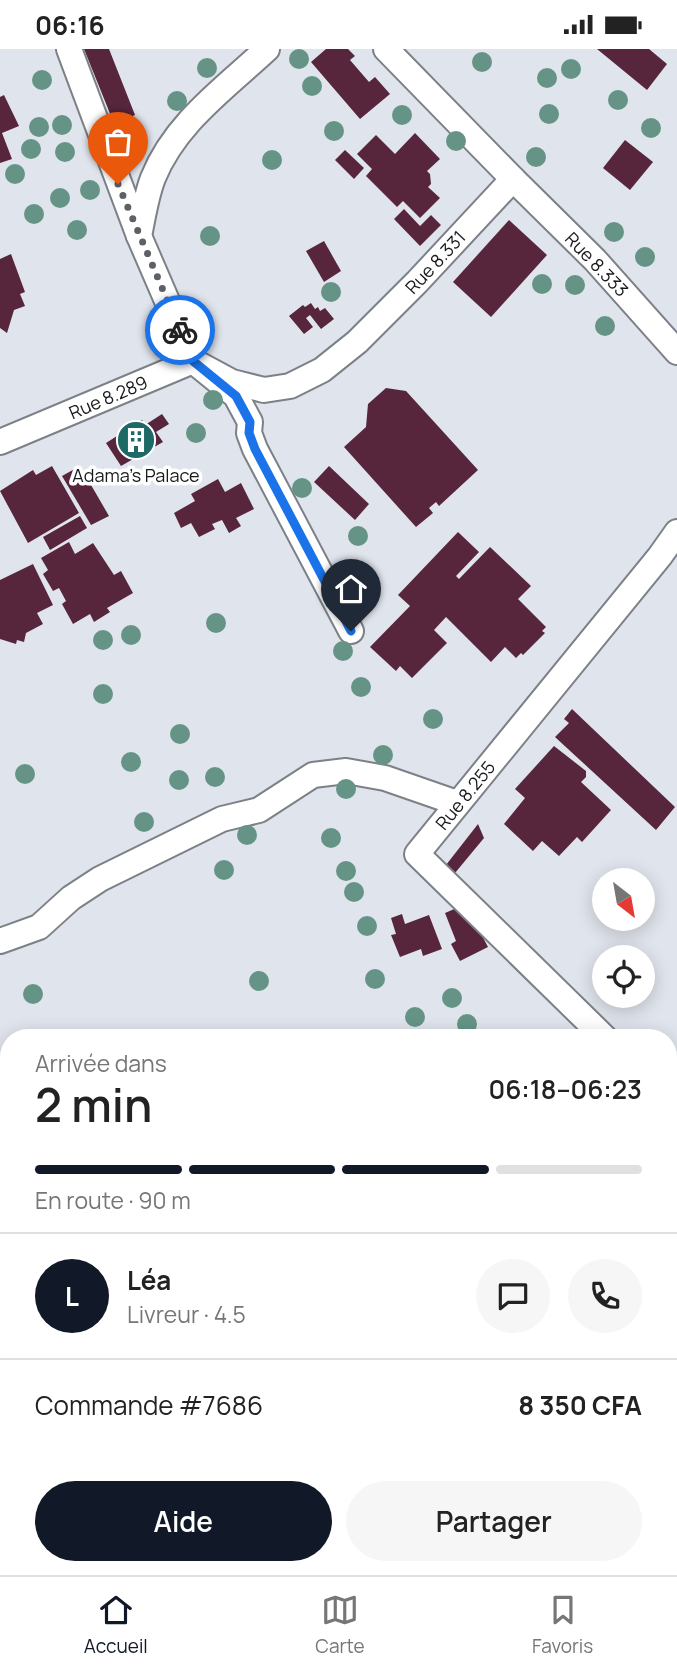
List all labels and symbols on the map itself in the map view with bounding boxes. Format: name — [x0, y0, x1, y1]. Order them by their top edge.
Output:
pin — [88, 112, 148, 184]
street label: Rue 8.331 — [400, 225, 470, 299]
street label: Rue 8.333 — [560, 227, 634, 301]
courier — [145, 295, 215, 365]
street label: Rue 8.289 — [65, 370, 151, 424]
building icon: Adama's Palace — [115, 419, 157, 461]
place label: Adama's Palace — [72, 463, 200, 487]
pin — [321, 559, 381, 631]
street label: Rue 8.255 — [430, 755, 500, 835]
north arrow — [592, 868, 654, 931]

